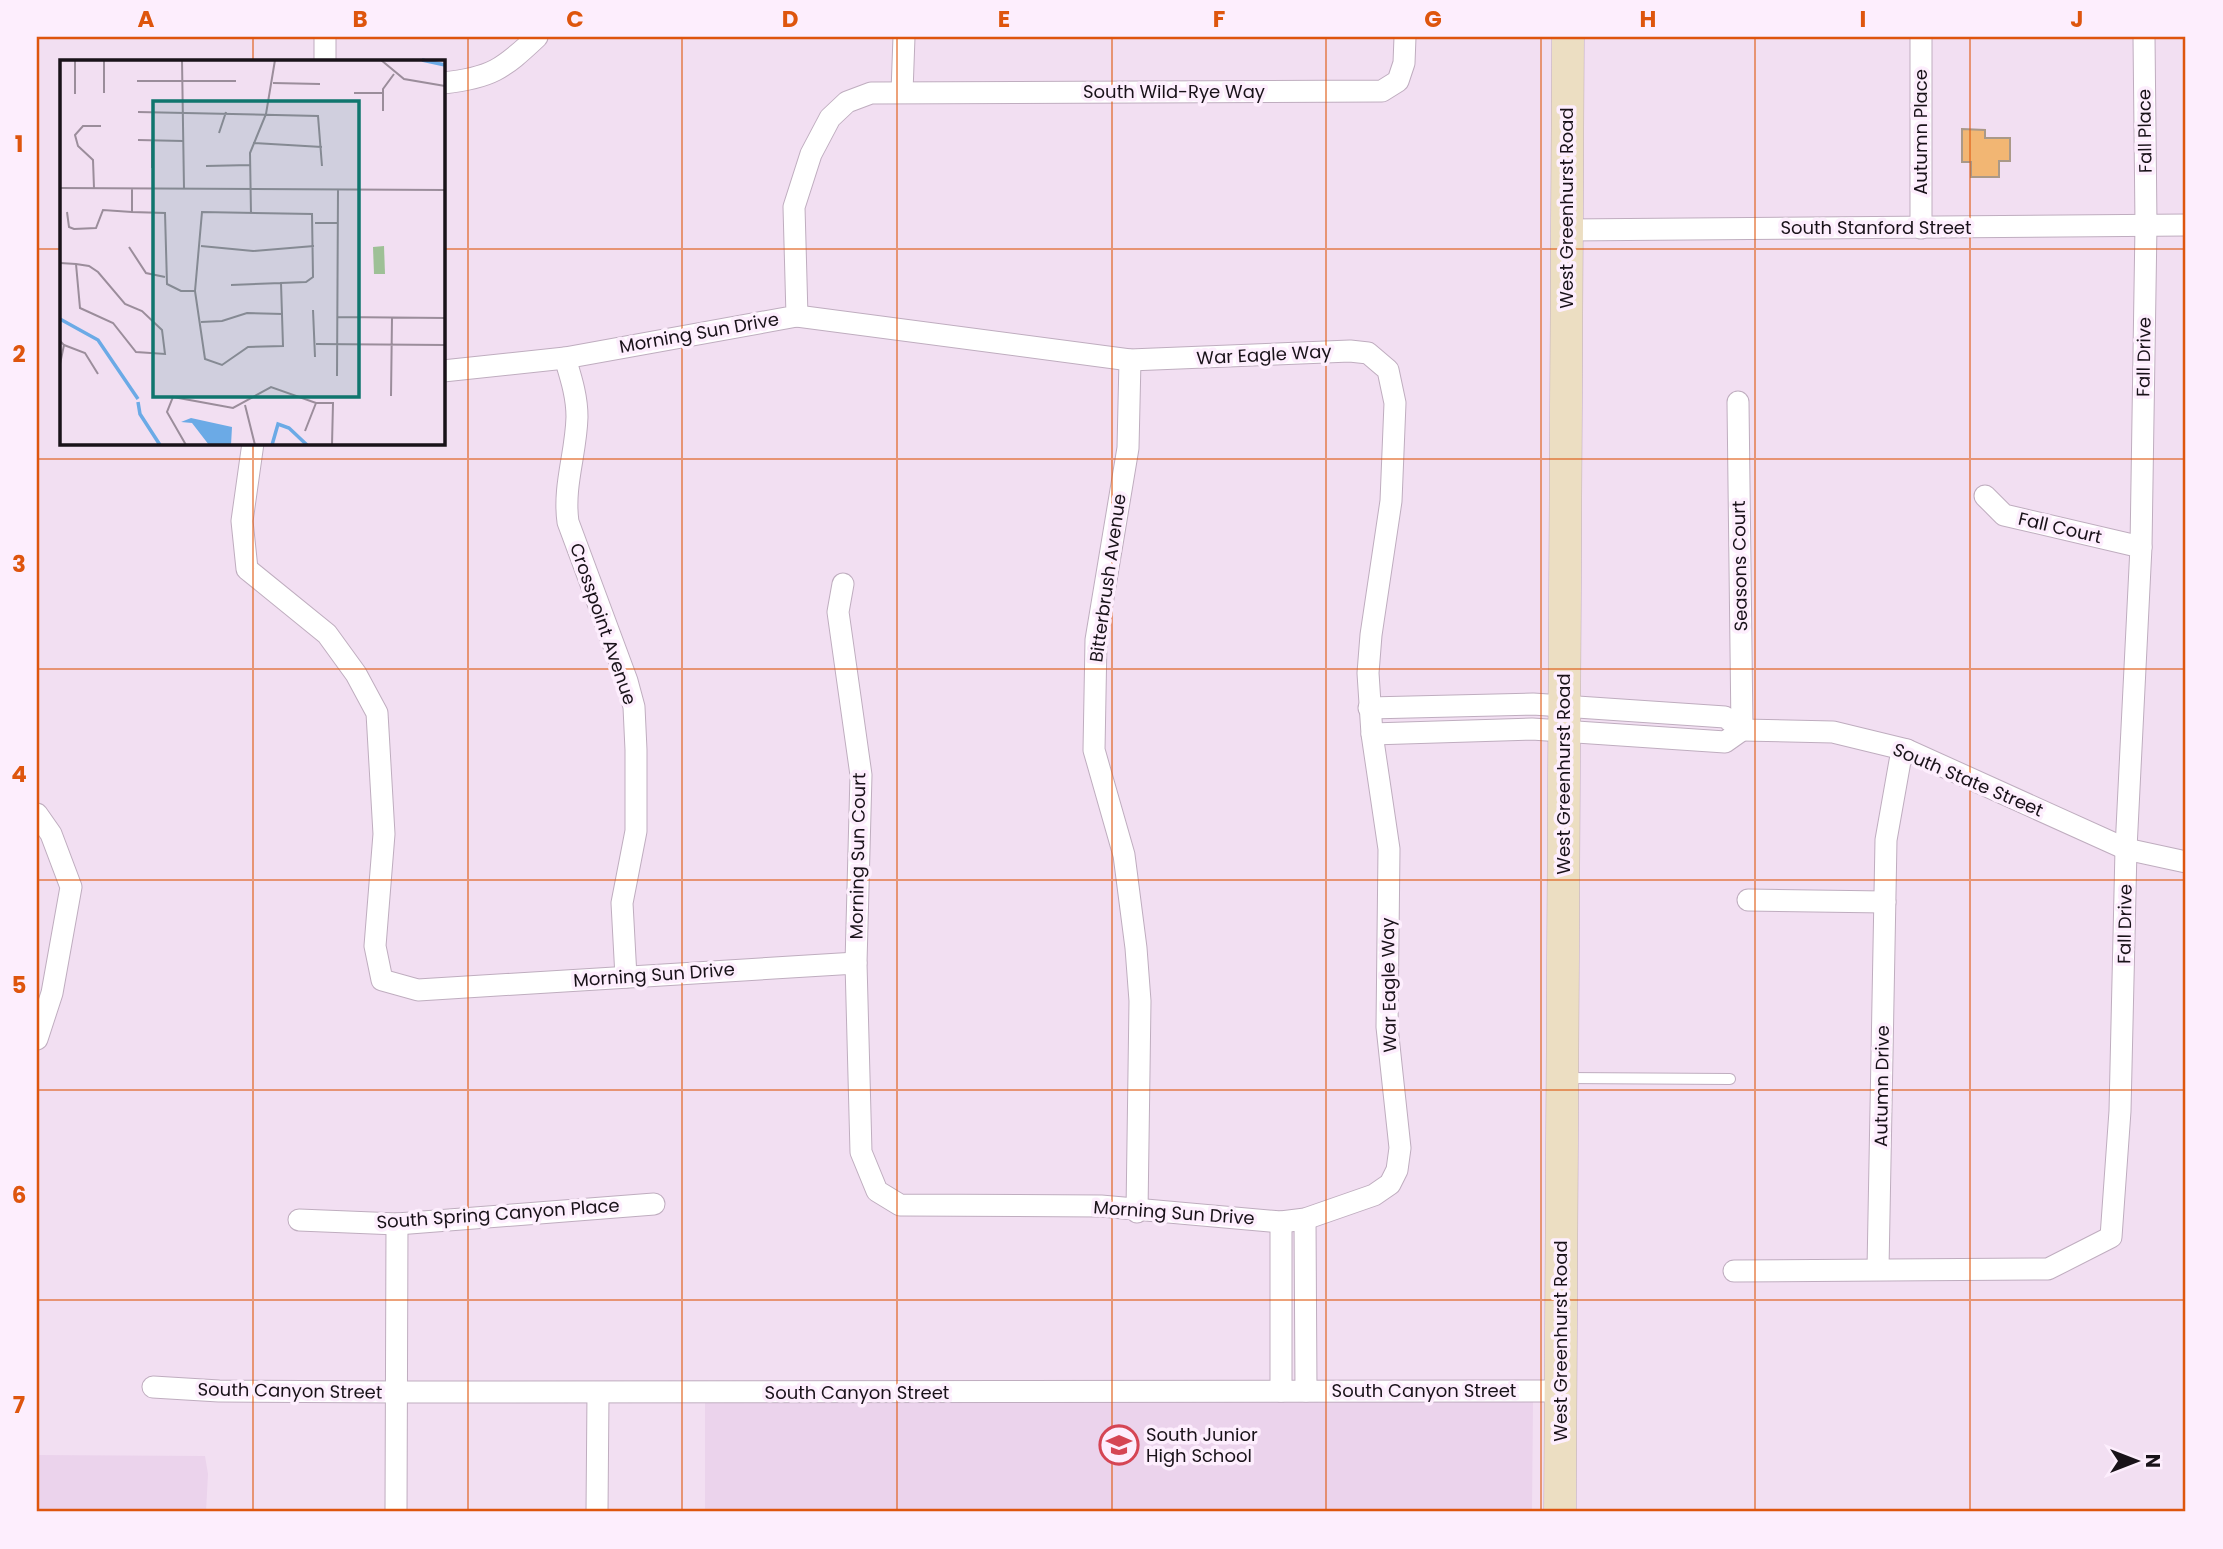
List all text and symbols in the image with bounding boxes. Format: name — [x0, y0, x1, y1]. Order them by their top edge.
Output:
text: A — [138, 3, 155, 35]
text: B — [352, 3, 368, 35]
text: C — [566, 3, 584, 35]
text: D — [782, 3, 798, 35]
text: E — [998, 3, 1010, 35]
text: F — [1213, 3, 1225, 35]
text: G — [1424, 3, 1442, 35]
text: H — [1640, 3, 1656, 35]
text: I — [1860, 3, 1866, 35]
text: J — [2070, 3, 2084, 35]
inset map — [60, 60, 444, 444]
street label: Autumn Place — [1908, 69, 1933, 195]
street label: South Wild-Rye Way — [1083, 79, 1265, 104]
street label: Fall Place — [2131, 89, 2158, 173]
street label: West Greenhurst Road — [1554, 107, 1579, 309]
text: 1 — [15, 128, 23, 160]
street label: South Stanford Street — [1780, 215, 1972, 240]
street label: Morning Sun Drive — [617, 306, 781, 359]
street label: Fall Drive — [2130, 317, 2157, 397]
text: 2 — [12, 338, 26, 370]
street label: War Eagle Way — [1196, 338, 1332, 371]
street label: Bitterbrush Avenue — [1083, 492, 1132, 664]
street label: Seasons Court — [1726, 500, 1753, 632]
street label: Fall Court — [2016, 506, 2104, 549]
street label: Crosspoint Avenue — [564, 540, 643, 708]
text: 3 — [12, 548, 26, 580]
street label: West Greenhurst Road — [1551, 673, 1576, 875]
street label: South State Street — [1889, 737, 2047, 822]
text: 4 — [11, 758, 27, 790]
street label: Morning Sun Court — [844, 772, 871, 940]
street label: Fall Drive — [2111, 884, 2138, 964]
street label: War Eagle Way — [1375, 917, 1402, 1053]
street label: Morning Sun Drive — [572, 956, 735, 993]
text: 5 — [12, 969, 26, 1001]
street label: Autumn Drive — [1868, 1025, 1895, 1147]
text: 6 — [12, 1179, 26, 1211]
street label: South Spring Canyon Place — [376, 1193, 620, 1234]
street label: Morning Sun Drive — [1093, 1194, 1256, 1231]
street label: West Greenhurst Road — [1548, 1240, 1573, 1442]
street label: South Canyon Street — [197, 1376, 383, 1405]
street label: South Canyon Street — [1332, 1378, 1516, 1403]
street label: South Canyon Street — [765, 1380, 949, 1405]
text: 7 — [13, 1389, 25, 1421]
place label: South Junior High School — [1146, 1422, 1258, 1468]
school or university icon: South Junior High School — [1098, 1424, 1140, 1466]
north arrow — [2100, 1426, 2170, 1496]
text: N — [2139, 1454, 2166, 1468]

